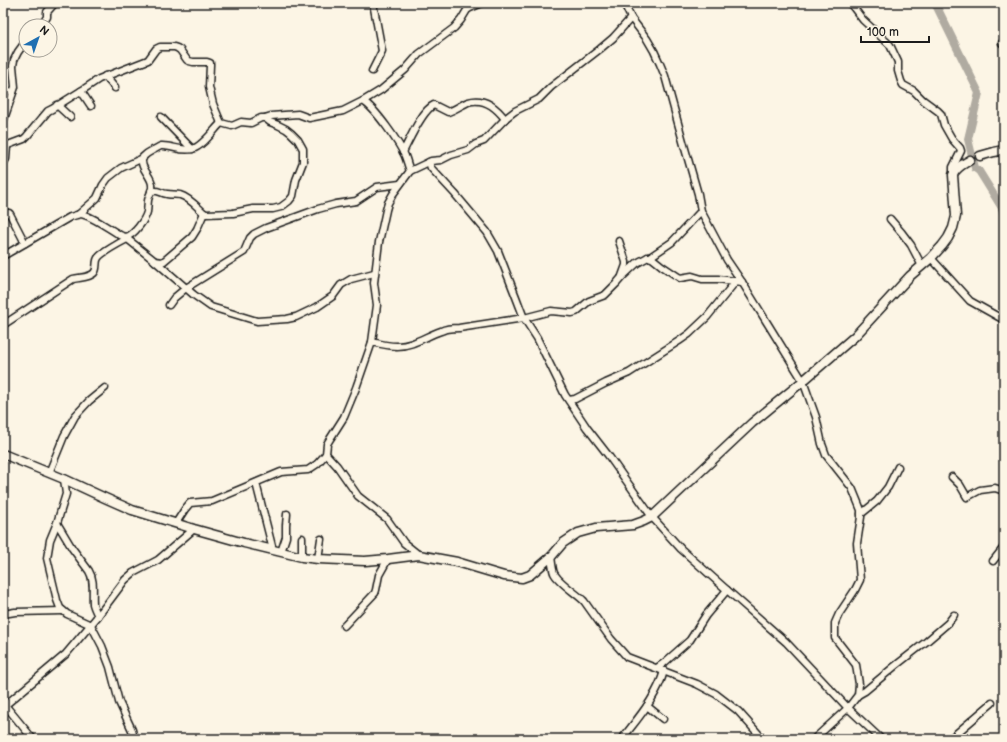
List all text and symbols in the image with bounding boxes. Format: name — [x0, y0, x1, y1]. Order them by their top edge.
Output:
north arrow — [18, 18, 58, 58]
scale bar — [861, 18, 929, 44]
text: N — [37, 23, 51, 38]
text: 100 m — [867, 25, 899, 40]

